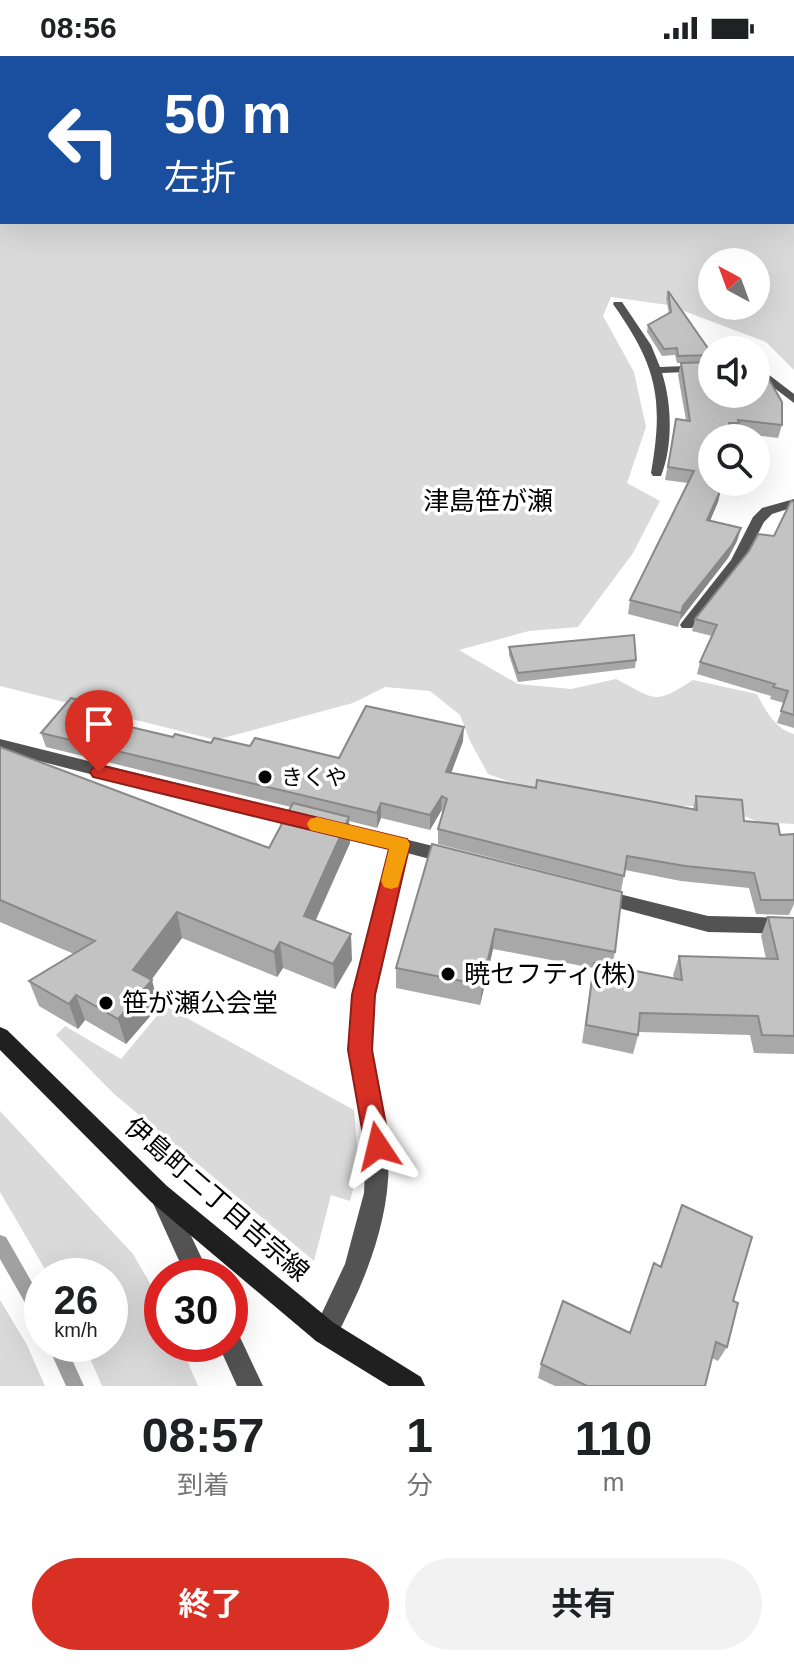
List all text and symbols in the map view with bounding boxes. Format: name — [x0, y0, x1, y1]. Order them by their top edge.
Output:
text: 08:56 — [40, 11, 117, 44]
text: 50 m — [164, 82, 292, 145]
icon: left — [32, 88, 136, 192]
text: 左折 — [164, 157, 236, 198]
north arrow — [698, 248, 770, 320]
map controls — [698, 248, 770, 496]
button: sound — [698, 336, 770, 408]
button: search — [698, 424, 770, 496]
district label: 津島笹が瀬 — [423, 486, 553, 516]
pin — [65, 690, 133, 772]
icon: arrive — [77, 702, 121, 746]
place label: きくや — [281, 765, 347, 790]
marker: きくや — [256, 768, 274, 786]
place label: 暁セフティ(株) — [464, 959, 636, 989]
marker: 暁セフティ(株) — [439, 965, 457, 983]
place label: 笹が瀬公会堂 — [122, 988, 278, 1018]
marker: 笹が瀬公会堂 — [97, 994, 115, 1012]
position arrow — [336, 1104, 420, 1188]
street label: 伊島町二丁目吉宗線 — [119, 1111, 315, 1287]
speed limit sign: 30 — [144, 1258, 248, 1362]
text: 26 — [54, 1278, 98, 1322]
text: km/h — [54, 1319, 98, 1341]
text: 08:57 — [142, 1409, 265, 1462]
text: 1 — [406, 1409, 433, 1462]
text: 110 — [575, 1412, 652, 1465]
text: m — [603, 1467, 624, 1497]
text: 到着 — [177, 1470, 229, 1500]
text: 分 — [407, 1470, 433, 1500]
button: 終了 — [32, 1558, 389, 1650]
button: 共有 — [405, 1558, 762, 1650]

